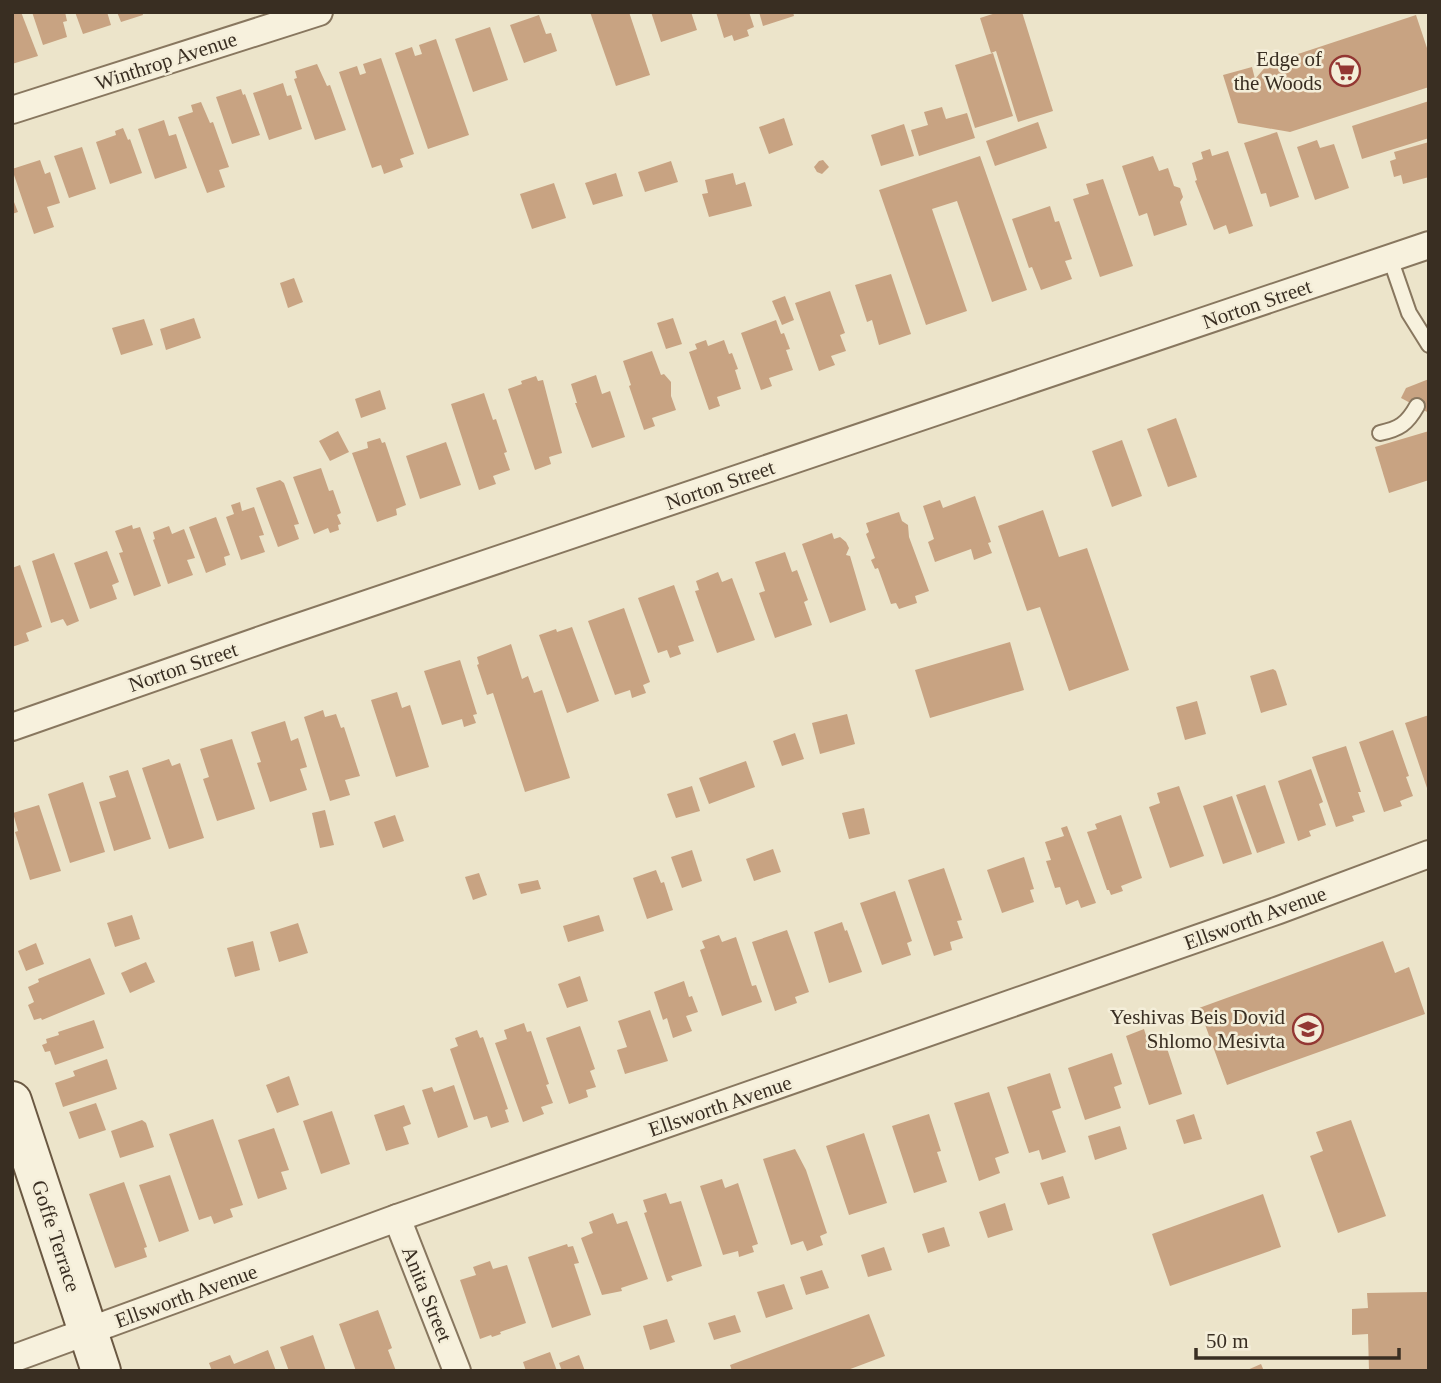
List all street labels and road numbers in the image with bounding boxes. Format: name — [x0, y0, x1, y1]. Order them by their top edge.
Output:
street label: Winthrop Avenue — [92, 27, 240, 95]
street label: Norton Street — [1199, 274, 1315, 334]
street label: Norton Street — [662, 455, 778, 515]
street label: Norton Street — [125, 637, 241, 697]
street label: Ellsworth Avenue — [1181, 881, 1329, 955]
street label: Ellsworth Avenue — [645, 1070, 795, 1142]
street label: Goffe Terrace — [27, 1177, 85, 1295]
street label: Anita Street — [397, 1243, 457, 1345]
street label: Ellsworth Avenue — [112, 1259, 260, 1333]

